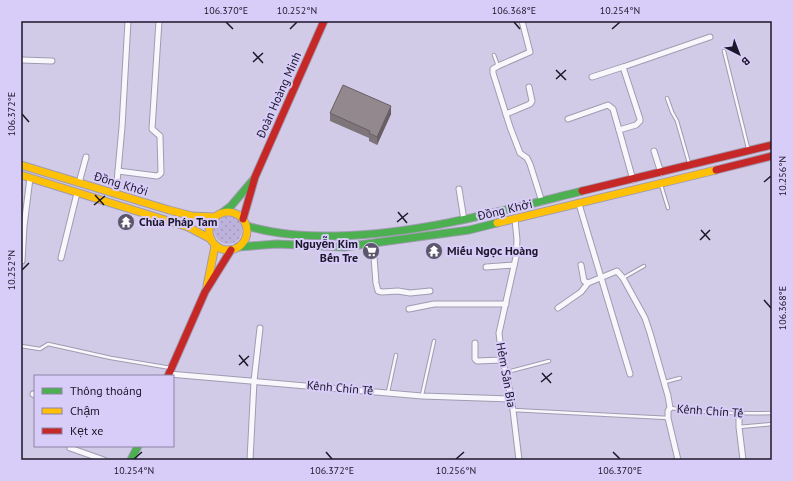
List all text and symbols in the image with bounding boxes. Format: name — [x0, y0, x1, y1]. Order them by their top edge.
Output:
text: 106.370°E — [204, 4, 248, 17]
text: 10.252°N — [277, 4, 317, 17]
text: 106.368°E — [492, 4, 536, 17]
text: 10.254°N — [600, 4, 640, 17]
north arrow — [719, 34, 759, 74]
street label: Đoàn Hoàng Minh — [252, 49, 304, 141]
text: B — [738, 54, 753, 69]
text: 106.372°E — [5, 92, 18, 136]
text: 10.256°N — [776, 156, 789, 196]
street label: Đồng Khởi — [91, 168, 150, 199]
street label: Đồng Khởi — [475, 196, 534, 223]
temple icon: Chùa Pháp Tam — [116, 212, 136, 232]
place label: Chùa Pháp Tam — [139, 214, 218, 229]
place label: Nguyễn Kim Bến Tre — [295, 236, 358, 265]
supermarket icon: Nguyễn Kim Bến Tre — [361, 241, 381, 261]
temple icon: Miếu Ngọc Hoàng — [424, 241, 444, 261]
place label: Miếu Ngọc Hoàng — [447, 243, 538, 258]
text: 10.252°N — [5, 250, 18, 290]
text: 106.368°E — [776, 286, 789, 330]
street label: Hẻm Sân Bia — [493, 341, 520, 409]
legend — [34, 375, 174, 447]
street label: Kênh Chín Tế — [306, 377, 374, 398]
text: Thông thoáng — [70, 383, 142, 398]
street label: Kênh Chín Tế — [676, 401, 744, 420]
text: Chậm — [70, 403, 100, 418]
text: Kẹt xe — [70, 423, 103, 438]
text: 10.254°N — [114, 464, 154, 477]
text: 106.372°E — [310, 464, 354, 477]
text: 10.256°N — [436, 464, 476, 477]
text: 106.370°E — [598, 464, 642, 477]

